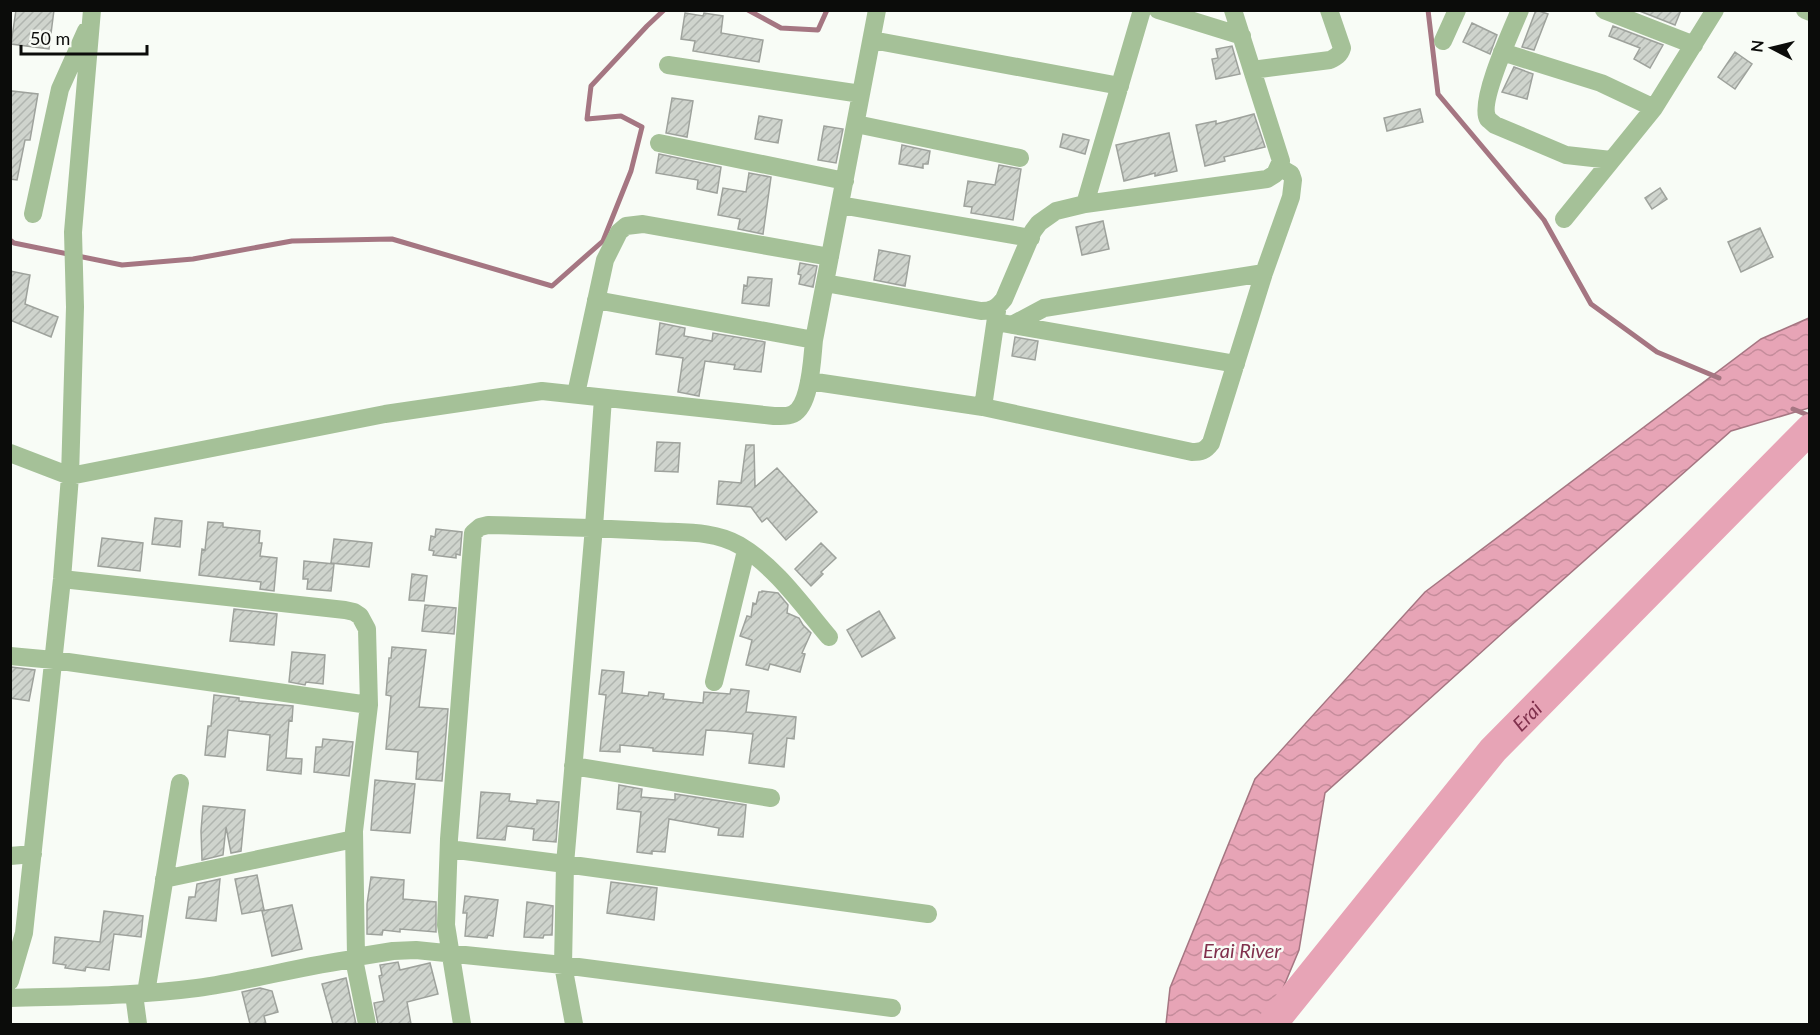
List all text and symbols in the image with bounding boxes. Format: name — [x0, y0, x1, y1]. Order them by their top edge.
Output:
scale bar — [21, 18, 147, 56]
north arrow — [1742, 18, 1802, 78]
text: 50 m — [30, 27, 70, 49]
text: N — [1746, 39, 1767, 53]
water label: Erai — [1507, 696, 1547, 736]
water label: Erai River — [1203, 938, 1282, 962]

